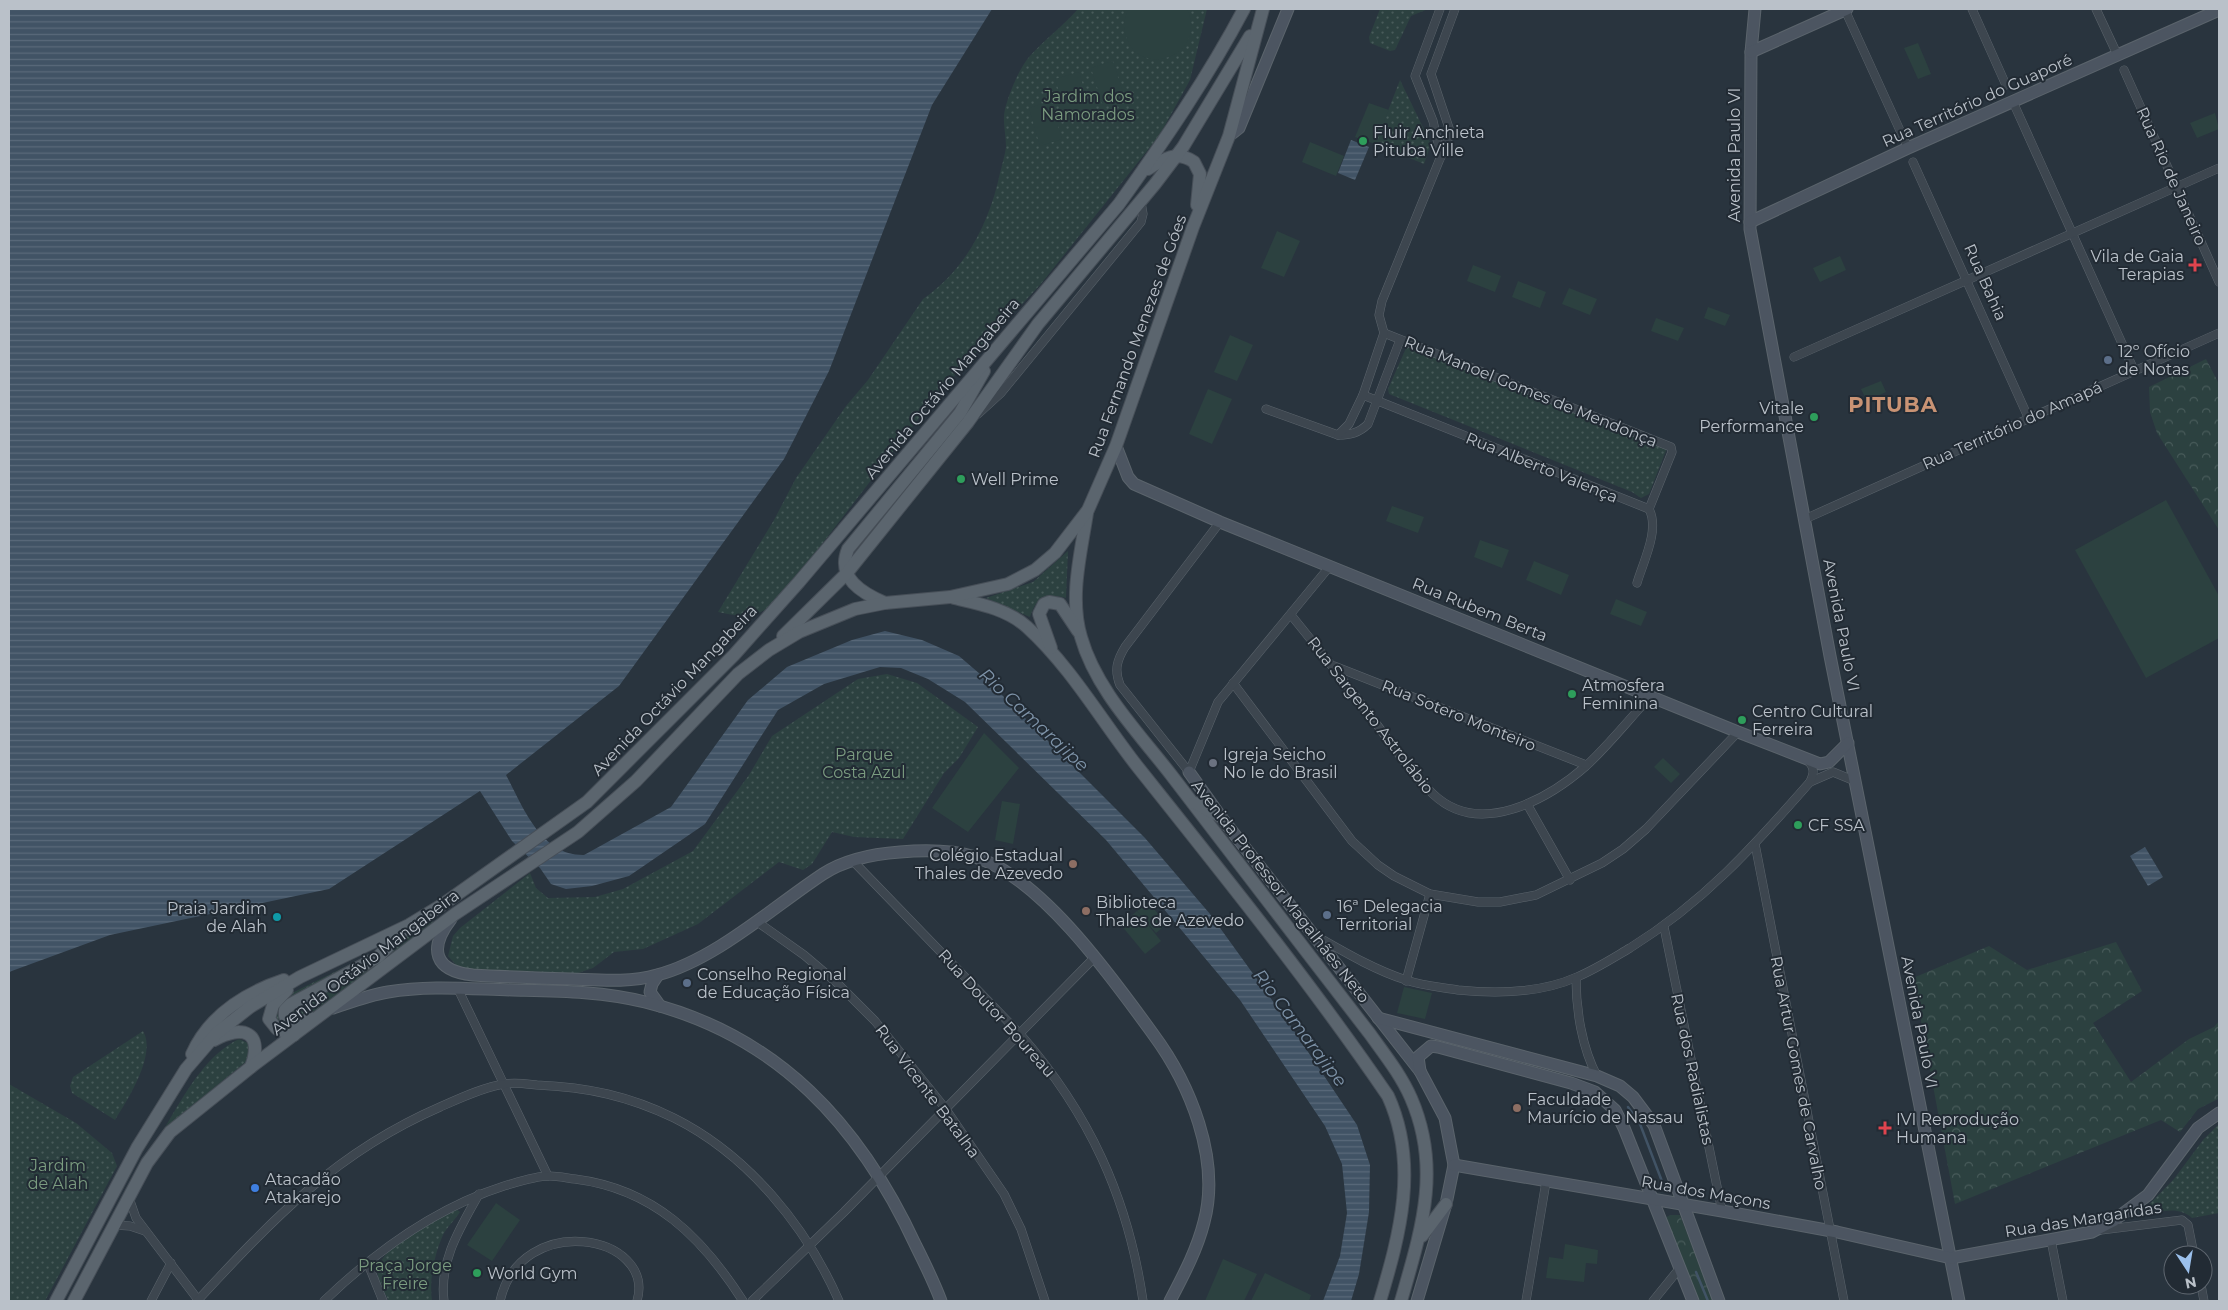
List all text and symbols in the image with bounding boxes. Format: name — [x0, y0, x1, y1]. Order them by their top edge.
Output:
street label: Rua Território do Guaporé — [1879, 50, 2075, 151]
park label: Jardim dos Namorados — [1041, 87, 1135, 124]
street label: Avenida Paulo VI — [1725, 88, 1744, 222]
street label: Rua Rio de Janeiro — [2133, 104, 2211, 248]
place label: Fluir Anchieta Pituba Ville — [1373, 123, 1485, 160]
marker: Fluir Anchieta Pituba Ville — [1357, 135, 1369, 147]
street label: Rua Fernando Menezes de Góes — [1085, 212, 1191, 460]
street label: Rua Bahia — [1960, 241, 2011, 324]
place label: Vila de Gaia Terapias — [2091, 247, 2184, 284]
marker: Vila de Gaia Terapias — [2188, 258, 2202, 272]
street label: Avenida Octávio Mangabeira — [861, 294, 1024, 482]
street label: Rua Manoel Gomes de Mendonça — [1401, 332, 1660, 451]
place label: 12º Ofício de Notas — [2118, 342, 2190, 379]
marker: 12º Ofício de Notas — [2102, 354, 2114, 366]
street label: Rua Território do Amapá — [1919, 377, 2105, 474]
district label: PITUBA — [1848, 392, 1938, 417]
place label: Vitale Performance — [1699, 399, 1804, 436]
marker: Vitale Performance — [1808, 411, 1820, 423]
street label: Rua Alberto Valença — [1463, 428, 1621, 507]
place label: Well Prime — [971, 470, 1059, 489]
marker: Well Prime — [955, 473, 967, 485]
street label: Avenida Paulo VI — [1819, 557, 1864, 693]
street label: Rua Rubem Berta — [1410, 574, 1550, 645]
street label: Avenida Octávio Mangabeira — [588, 601, 761, 780]
street label: Rua Sargento Astrolábio — [1303, 633, 1438, 798]
water label: Rio Camarajipe — [975, 664, 1093, 777]
street label: Rua Sotero Monteiro — [1379, 676, 1539, 755]
place label: Atmosfera Feminina — [1582, 676, 1665, 713]
marker: Atmosfera Feminina — [1566, 688, 1578, 700]
place label: Centro Cultural Ferreira — [1752, 702, 1873, 739]
marker: Centro Cultural Ferreira — [1736, 714, 1748, 726]
park label: Parque Costa Azul — [822, 745, 906, 782]
place label: Igreja Seicho No Ie do Brasil — [1223, 745, 1338, 782]
marker: Igreja Seicho No Ie do Brasil — [1207, 757, 1219, 769]
street label: Avenida Professor Magalhães Neto — [1188, 776, 1374, 1007]
place label: CF SSA — [1808, 816, 1865, 835]
marker: CF SSA — [1792, 819, 1804, 831]
place label: Colégio Estadual Thales de Azevedo — [915, 846, 1063, 883]
marker: Colégio Estadual Thales de Azevedo — [1067, 858, 1079, 870]
street label: Avenida Octávio Mangabeira — [268, 886, 463, 1039]
place label: Biblioteca Thales de Azevedo — [1096, 893, 1244, 930]
place label: 16ª Delegacia Territorial — [1337, 897, 1443, 934]
place label: Praia Jardim de Alah — [167, 899, 267, 936]
marker: Biblioteca Thales de Azevedo — [1080, 905, 1092, 917]
marker: 16ª Delegacia Territorial — [1321, 909, 1333, 921]
marker: Praia Jardim de Alah — [271, 911, 283, 923]
street label: Rua Doutor Boureau — [934, 945, 1059, 1081]
street label: Rua Artur Gomes de Carvalho — [1766, 954, 1831, 1192]
street label: Avenida Paulo VI — [1897, 954, 1942, 1090]
place label: Conselho Regional de Educação Física — [697, 965, 850, 1002]
water label: Rio Camarajipe — [1249, 965, 1352, 1091]
marker: Conselho Regional de Educação Física — [681, 977, 693, 989]
street label: Rua dos Radialistas — [1667, 992, 1718, 1147]
street label: Rua Vicente Batalha — [871, 1021, 984, 1162]
place label: Faculdade Maurício de Nassau — [1527, 1090, 1683, 1127]
marker: Faculdade Maurício de Nassau — [1511, 1102, 1523, 1114]
place label: IVI Reprodução Humana — [1896, 1110, 2019, 1147]
marker: IVI Reprodução Humana — [1878, 1121, 1892, 1135]
park label: Jardim de Alah — [28, 1156, 88, 1193]
place label: Atacadão Atakarejo — [265, 1170, 341, 1207]
street label: Rua dos Maçons — [1640, 1172, 1772, 1213]
marker: Atacadão Atakarejo — [249, 1182, 261, 1194]
street label: Rua das Margaridas — [2003, 1198, 2163, 1241]
north arrow — [2163, 1245, 2213, 1295]
park label: Praça Jorge Freire — [358, 1256, 452, 1293]
place label: World Gym — [487, 1264, 578, 1283]
marker: World Gym — [471, 1267, 483, 1279]
text: N — [2183, 1273, 2198, 1293]

